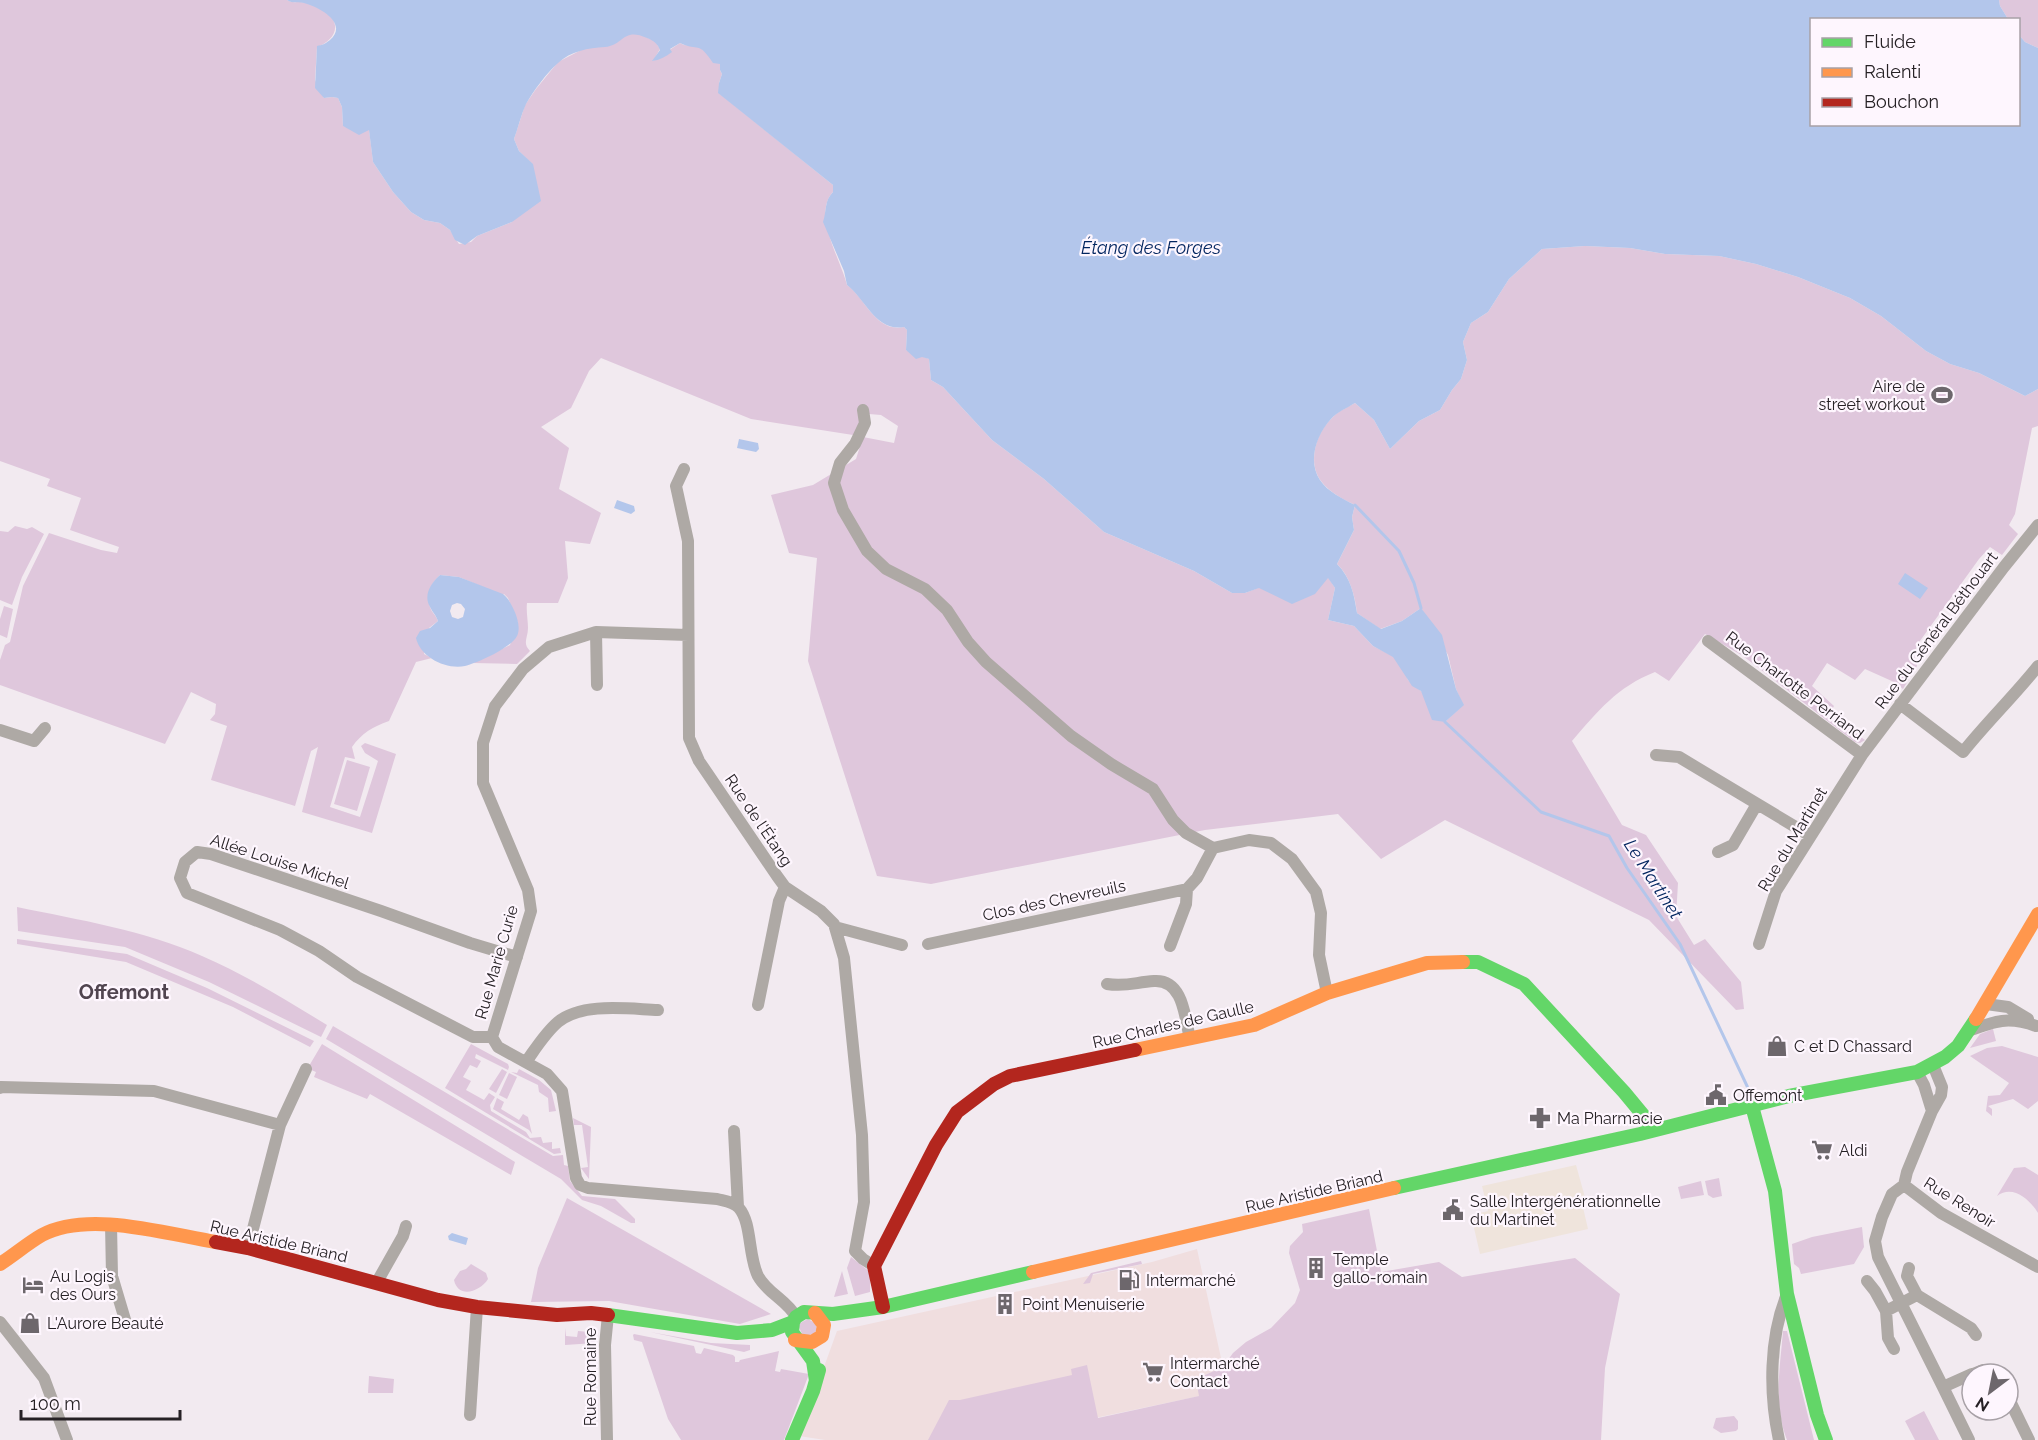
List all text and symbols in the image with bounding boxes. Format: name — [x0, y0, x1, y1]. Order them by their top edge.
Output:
legend — [1810, 18, 2020, 126]
text: Fluide — [1864, 31, 1916, 52]
text: Ralenti — [1864, 61, 1921, 82]
text: Bouchon — [1864, 91, 1939, 112]
water label: Étang des Forges — [1081, 236, 1222, 258]
place label: Aire de street workout — [1819, 377, 1926, 414]
sports icon: Aire de street workout — [1930, 383, 1954, 407]
street label: Rue du Général Béthouart — [1871, 547, 2002, 713]
street label: Rue Charlotte Perriand — [1722, 627, 1867, 743]
street label: Rue de l'Étang — [721, 770, 797, 870]
street label: Rue du Martinet — [1754, 783, 1831, 895]
street label: Allée Louise Michel — [208, 830, 352, 893]
water label: Le Martinet — [1620, 835, 1687, 923]
street label: Clos des Chevreuils — [981, 876, 1128, 925]
street label: Rue Marie Curie — [471, 903, 522, 1021]
district label: Offemont — [79, 980, 169, 1004]
street label: Rue Charles de Gaulle — [1091, 997, 1255, 1052]
shop icon: C et D Chassard — [1765, 1034, 1789, 1058]
place label: C et D Chassard — [1794, 1037, 1912, 1056]
public building icon: Offemont — [1704, 1083, 1728, 1107]
place label: Offemont — [1733, 1086, 1803, 1105]
pharmacy icon: Ma Pharmacie — [1528, 1106, 1552, 1130]
place label: Ma Pharmacie — [1557, 1109, 1662, 1128]
supermarket icon: Aldi — [1810, 1138, 1834, 1162]
place label: Aldi — [1839, 1141, 1868, 1160]
street label: Rue Aristide Briand — [1244, 1166, 1385, 1217]
street label: Rue Renoir — [1920, 1173, 1999, 1232]
place label: Salle Intergénérationnelle du Martinet — [1470, 1192, 1661, 1229]
public building icon: Salle Intergénérationnelle du Martinet — [1441, 1198, 1465, 1222]
street label: Rue Aristide Briand — [208, 1216, 350, 1267]
place label: Temple gallo-romain — [1333, 1250, 1428, 1287]
building icon: Temple gallo-romain — [1304, 1256, 1328, 1280]
place label: Au Logis des Ours — [50, 1267, 116, 1304]
fuel station icon: Intermarché — [1117, 1268, 1141, 1292]
place label: Intermarché — [1146, 1271, 1236, 1290]
hotel icon: Au Logis des Ours — [21, 1273, 45, 1297]
building icon: Point Menuiserie — [993, 1292, 1017, 1316]
place label: Point Menuiserie — [1022, 1295, 1145, 1314]
shop icon: L'Aurore Beauté — [18, 1311, 42, 1335]
place label: L'Aurore Beauté — [47, 1314, 164, 1333]
street label: Rue Romaine — [581, 1328, 600, 1426]
place label: Intermarché Contact — [1170, 1354, 1260, 1391]
supermarket icon: Intermarché Contact — [1141, 1360, 1165, 1384]
north arrow — [1960, 1362, 2020, 1422]
scale bar — [21, 1383, 180, 1421]
text: 100 m — [30, 1393, 81, 1414]
text: N — [1972, 1393, 1993, 1416]

